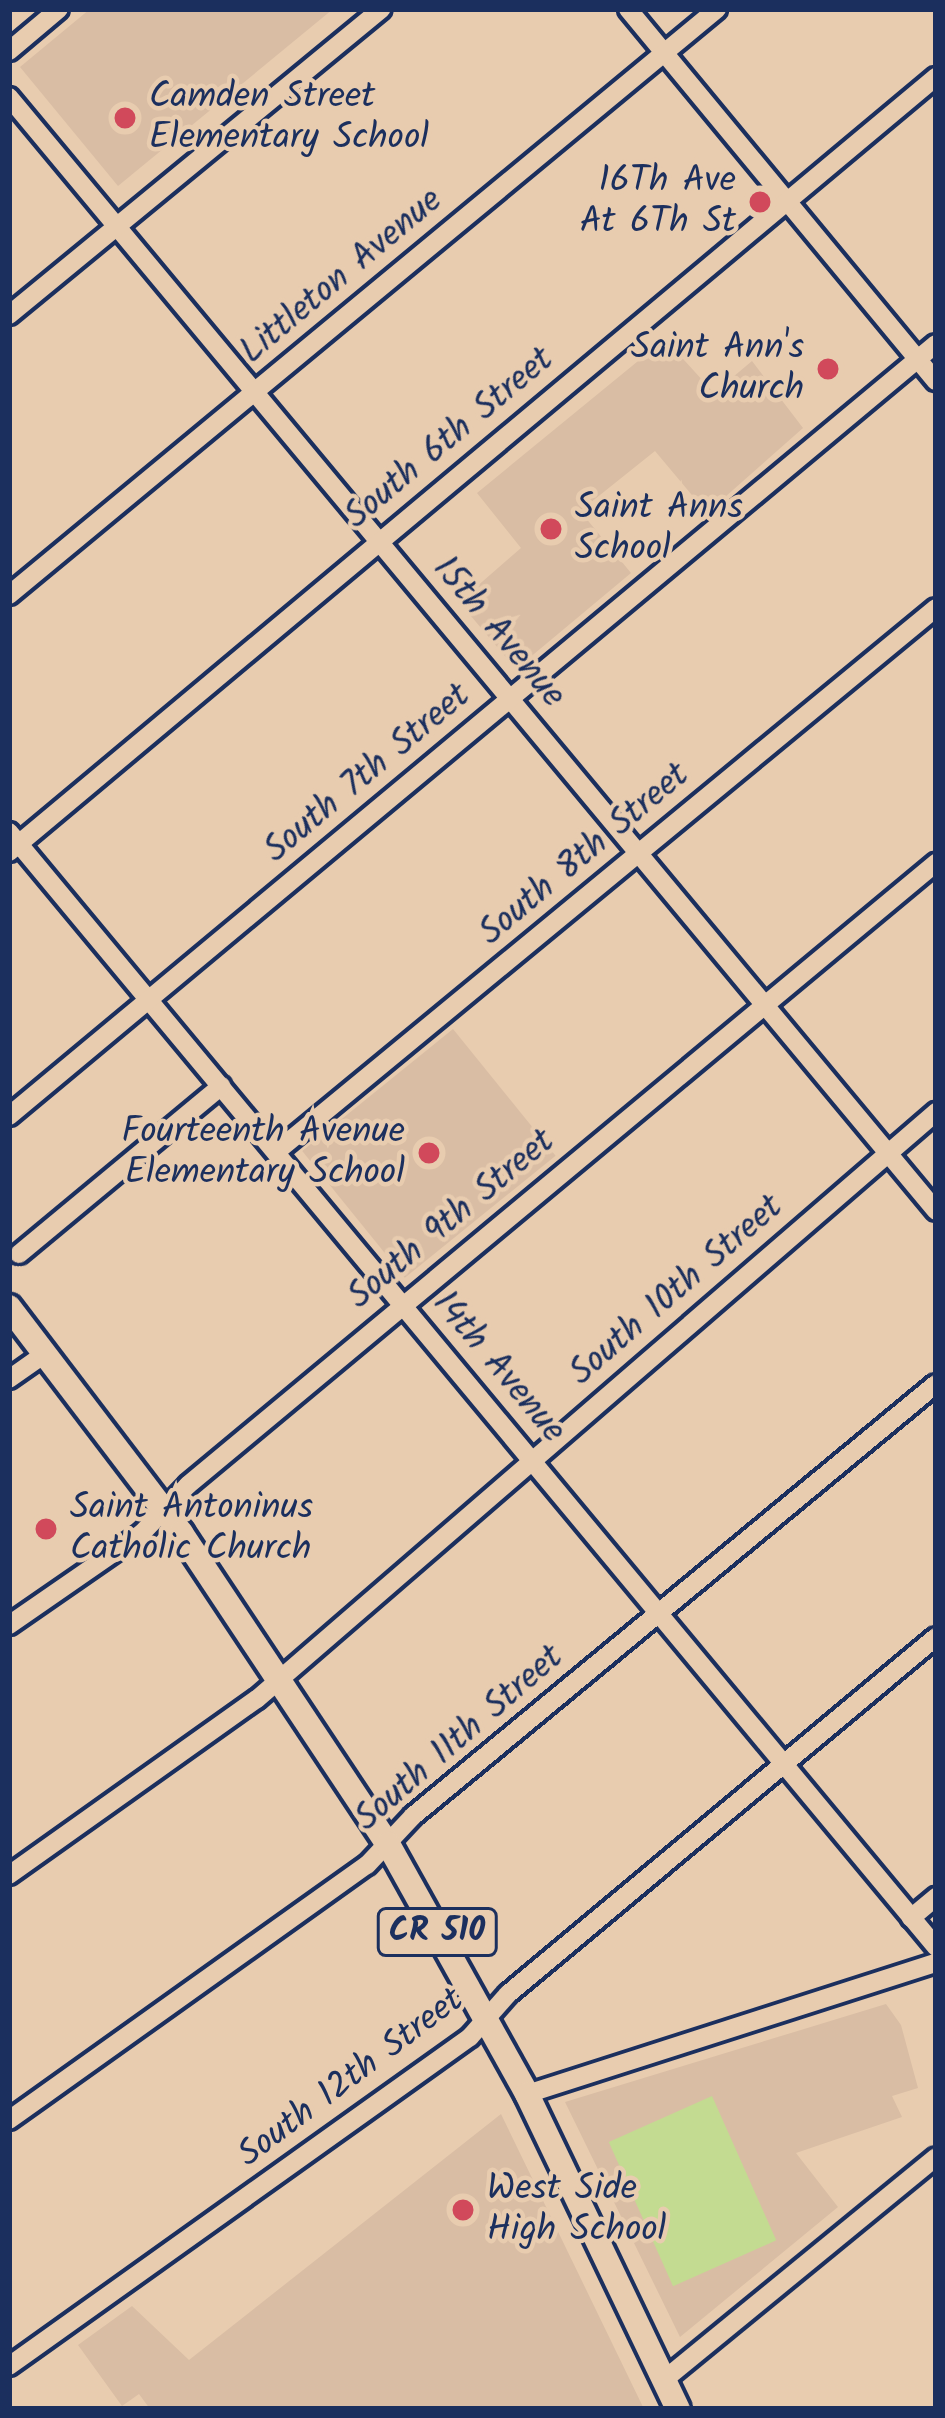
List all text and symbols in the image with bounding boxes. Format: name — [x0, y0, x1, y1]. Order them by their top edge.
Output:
place label: Camden Street Elementary School — [149, 75, 429, 160]
marker: Camden Street Elementary School — [112, 105, 138, 131]
place label: 16Th Ave At 6Th St — [580, 159, 736, 244]
street label: Littleton Avenue — [232, 180, 452, 374]
marker: 16Th Ave At 6Th St — [747, 189, 773, 215]
place label: Saint Ann's Church — [631, 326, 804, 411]
street label: South 6th Street — [337, 339, 563, 539]
marker: Saint Ann's Church — [815, 356, 841, 382]
place label: Saint Anns School — [575, 486, 743, 571]
marker: Saint Anns School — [538, 516, 564, 542]
street label: 15th Avenue — [422, 549, 574, 717]
street label: South 7th Street — [256, 675, 480, 873]
street label: South 8th Street — [471, 755, 699, 955]
place label: Fourteenth Avenue Elementary School — [121, 1110, 405, 1195]
street label: South 9th Street — [340, 1121, 564, 1319]
marker: Fourteenth Avenue Elementary School — [416, 1140, 442, 1166]
street label: South 10th Street — [561, 1187, 793, 1395]
street label: 14th Avenue — [422, 1283, 574, 1453]
place label: Saint Antoninus Catholic Church — [70, 1486, 313, 1571]
marker: Saint Antoninus Catholic Church — [33, 1516, 59, 1542]
street label: South 11th Street — [347, 1637, 573, 1841]
road number: CR 510 — [374, 1905, 500, 1959]
street label: South 12th Street — [230, 1979, 472, 2177]
place label: West Side High School — [487, 2167, 666, 2252]
marker: West Side High School — [450, 2197, 476, 2223]

